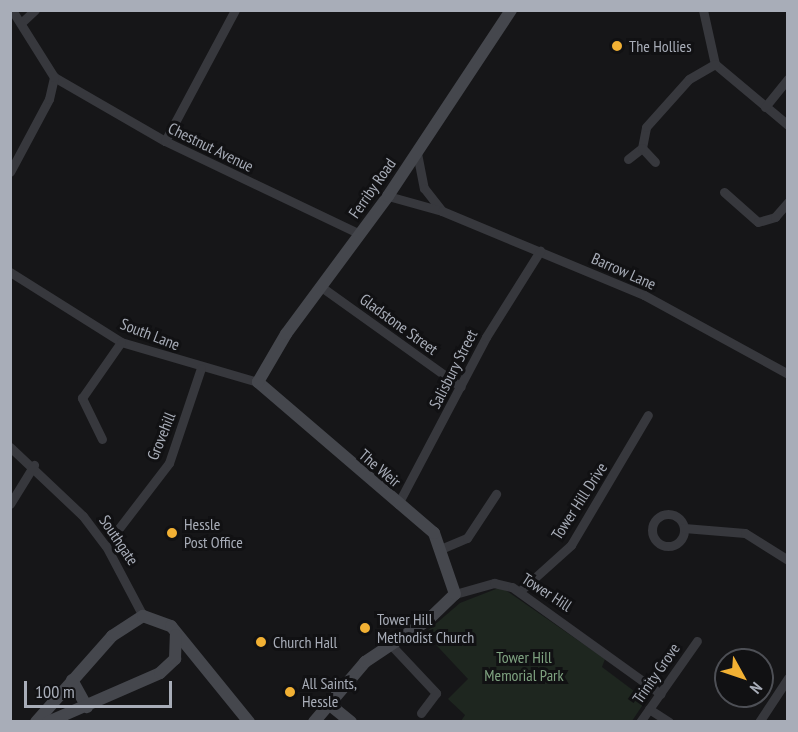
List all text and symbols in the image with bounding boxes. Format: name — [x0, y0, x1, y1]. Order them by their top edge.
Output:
place label: The Hollies — [629, 36, 692, 56]
marker: The Hollies — [610, 39, 624, 53]
street label: Chestnut Avenue — [165, 118, 257, 176]
street label: Ferriby Road — [344, 154, 400, 222]
street label: Barrow Lane — [589, 248, 659, 294]
street label: Gladstone Street — [356, 289, 442, 359]
street label: South Lane — [118, 314, 182, 354]
street label: Salisbury Street — [425, 326, 481, 412]
street label: Grovehill — [143, 409, 179, 463]
street label: The Weir — [355, 445, 405, 491]
street label: Tower Hill Drive — [547, 459, 611, 543]
street label: Southgate — [95, 511, 143, 569]
place label: Hessle Post Office — [184, 514, 243, 552]
marker: Hessle Post Office — [165, 526, 179, 540]
street label: Tower Hill — [519, 569, 575, 615]
place label: Tower Hill Methodist Church — [377, 609, 474, 647]
marker: Tower Hill Methodist Church — [358, 621, 372, 635]
place label: Church Hall — [273, 632, 337, 652]
marker: Church Hall — [254, 635, 268, 649]
street label: Trinity Grove — [628, 639, 684, 707]
park label: Tower Hill Memorial Park — [484, 647, 564, 685]
north arrow — [714, 648, 774, 708]
scale bar — [27, 669, 176, 707]
place label: All Saints, Hessle — [302, 673, 357, 711]
text: N — [746, 679, 767, 698]
text: 100 m — [35, 680, 75, 703]
marker: All Saints, Hessle — [283, 685, 297, 699]

